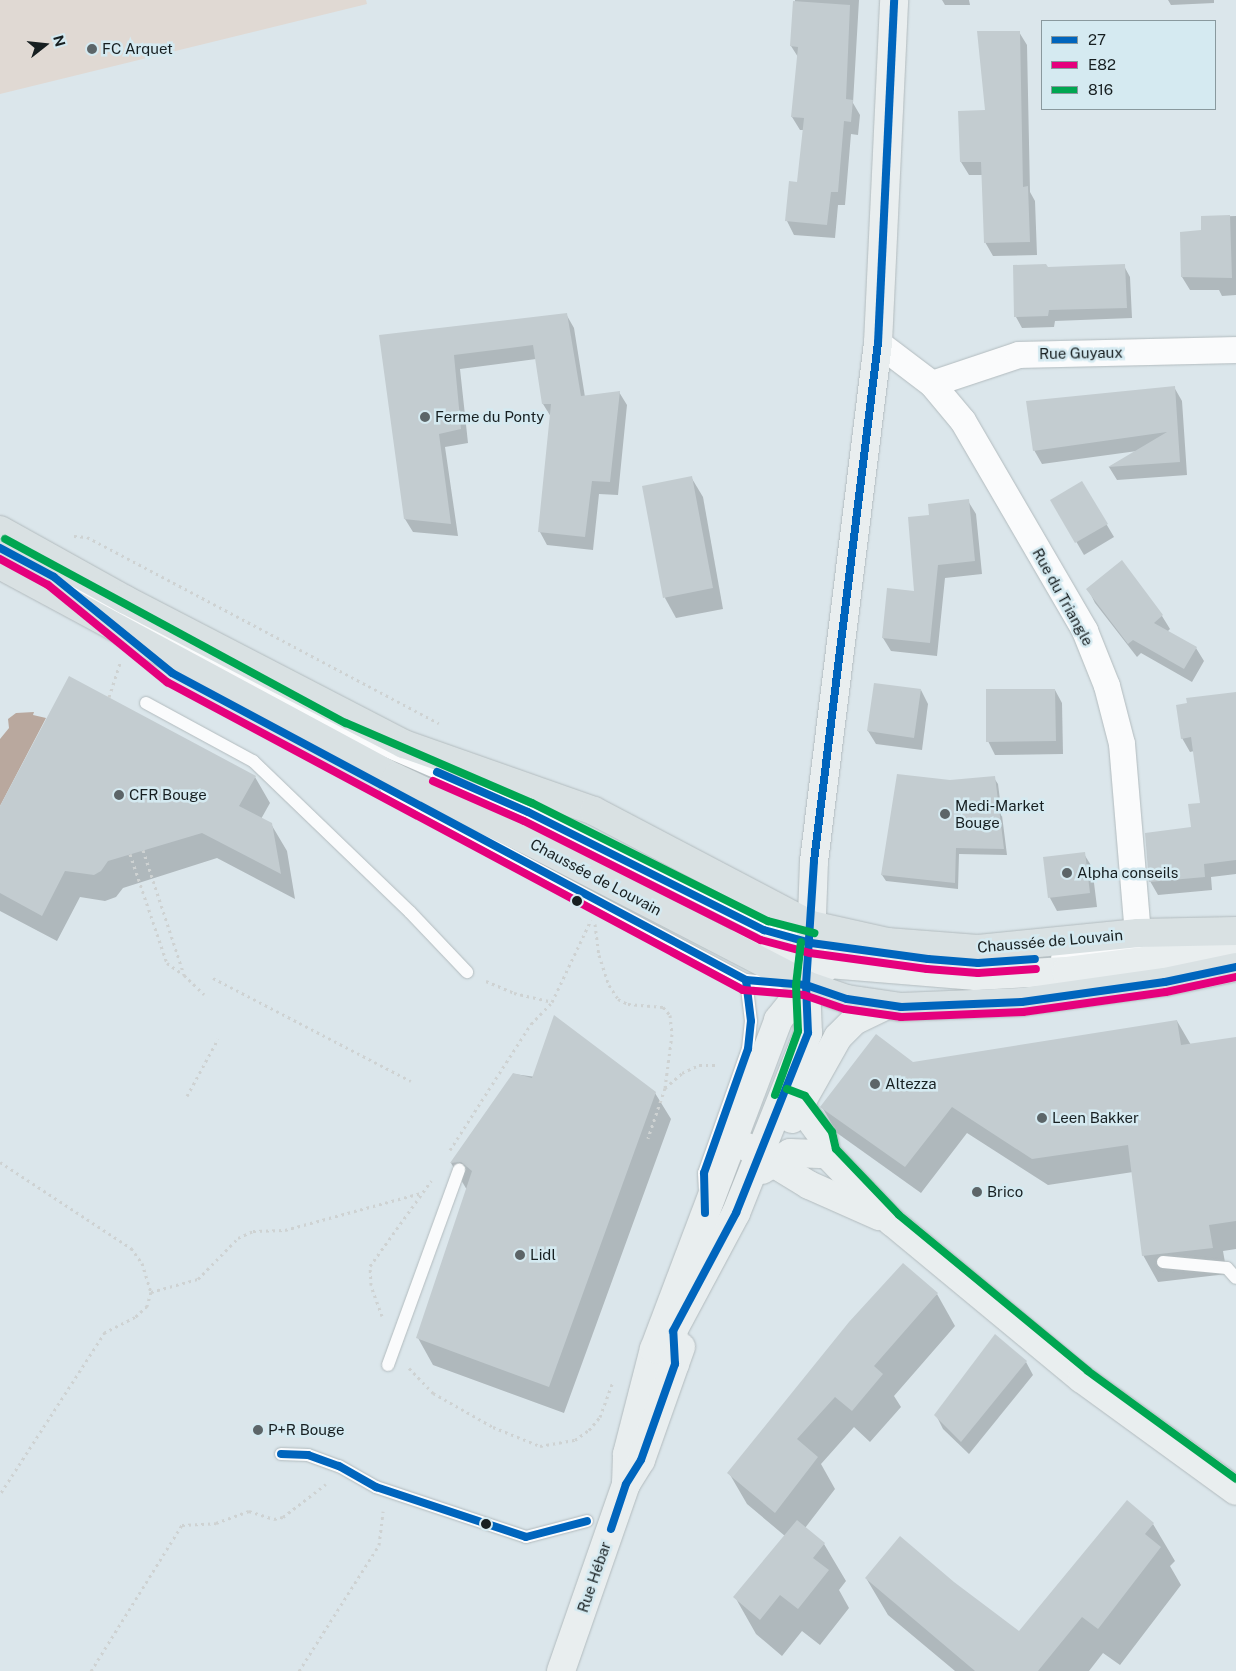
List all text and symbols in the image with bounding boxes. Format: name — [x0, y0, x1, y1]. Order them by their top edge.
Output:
north arrow — [20, 20, 70, 70]
legend — [1041, 20, 1216, 110]
text: 27 — [1088, 31, 1106, 48]
text: N — [50, 33, 69, 48]
place label: FC Arquet — [102, 40, 173, 58]
marker: FC Arquet — [86, 43, 98, 55]
text: E82 — [1088, 56, 1116, 73]
text: 816 — [1088, 81, 1113, 98]
street label: Rue Guyaux — [1039, 343, 1123, 363]
place label: Ferme du Ponty — [435, 408, 545, 426]
marker: Ferme du Ponty — [419, 411, 431, 423]
street label: Rue du Triangle — [1029, 545, 1097, 649]
place label: CFR Bouge — [129, 786, 207, 804]
marker: CFR Bouge — [113, 789, 125, 801]
place label: Medi-Market Bouge — [955, 796, 1045, 831]
marker: Medi-Market Bouge — [939, 808, 951, 820]
street label: Chaussée de Louvain — [527, 835, 665, 919]
place label: Alpha conseils — [1077, 864, 1179, 882]
marker: Alpha conseils — [1061, 867, 1073, 879]
unlabelled marker — [572, 896, 582, 906]
street label: Chaussée de Louvain — [976, 926, 1124, 956]
place label: Altezza — [885, 1075, 937, 1093]
marker: Altezza — [869, 1078, 881, 1090]
place label: Leen Bakker — [1052, 1109, 1139, 1127]
marker: Leen Bakker — [1036, 1112, 1048, 1124]
place label: Brico — [987, 1183, 1023, 1201]
marker: Brico — [971, 1186, 983, 1198]
place label: Lidl — [530, 1246, 556, 1264]
marker: Lidl — [514, 1249, 526, 1261]
place label: P+R Bouge — [268, 1421, 344, 1439]
marker: P+R Bouge — [252, 1424, 264, 1436]
unlabelled marker — [481, 1519, 491, 1529]
street label: Rue Hébar — [573, 1539, 615, 1615]

